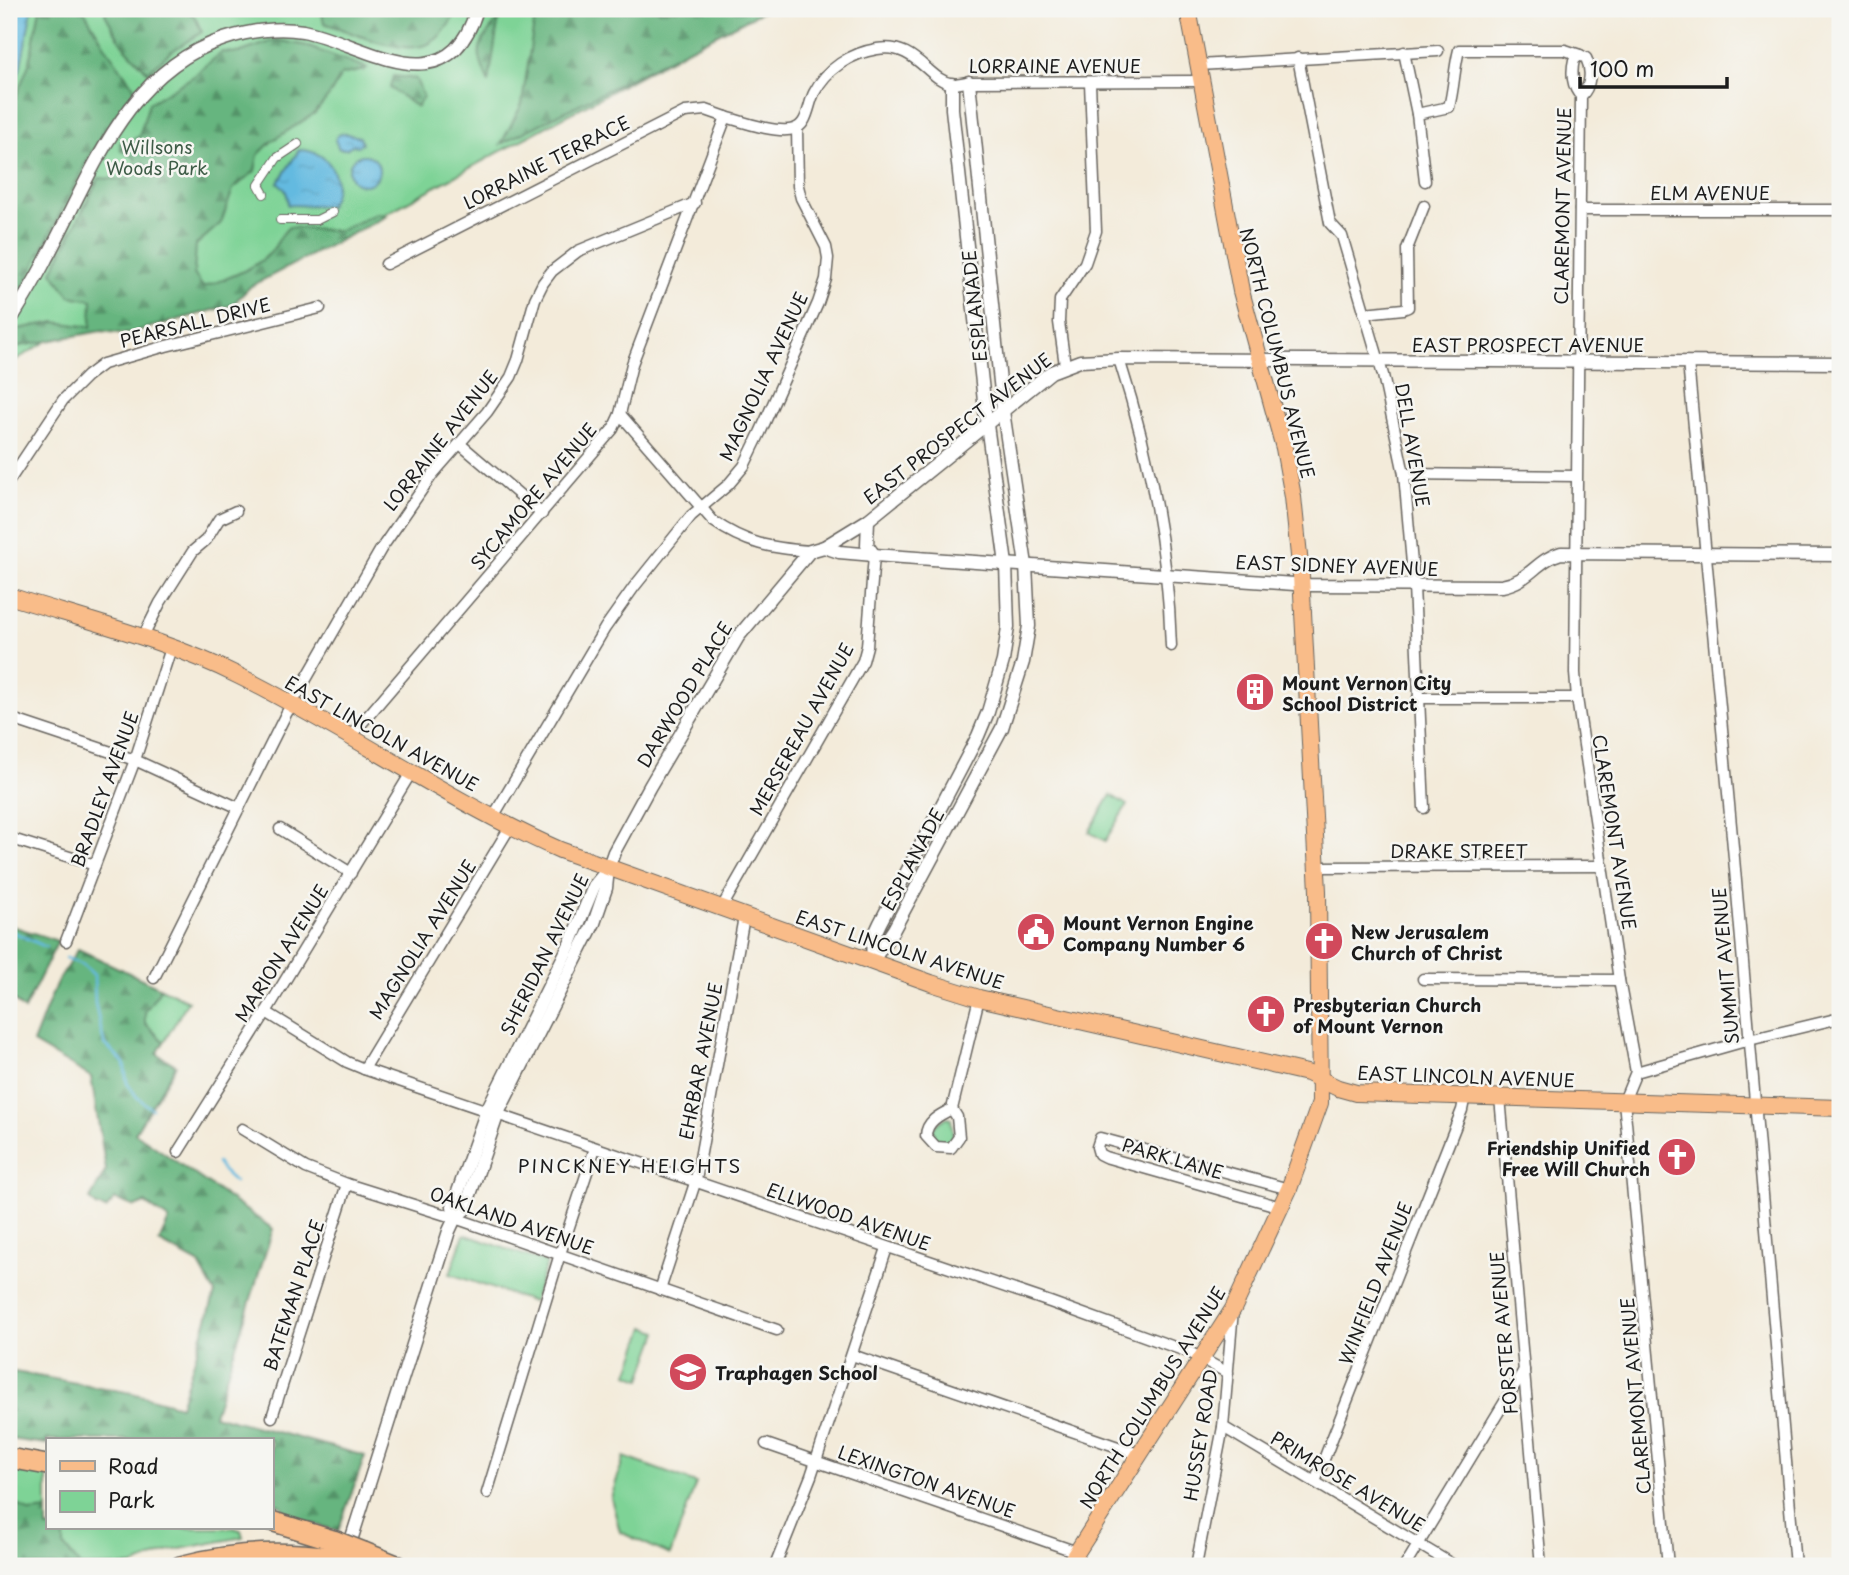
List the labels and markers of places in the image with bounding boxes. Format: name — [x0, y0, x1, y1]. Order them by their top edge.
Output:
place label: Mount Vernon City School District — [1282, 669, 1451, 717]
building icon: Mount Vernon City School District — [1234, 671, 1276, 713]
place label: Mount Vernon Engine Company Number 6 — [1063, 909, 1254, 957]
public building icon: Mount Vernon Engine Company Number 6 — [1015, 911, 1057, 953]
place label: New Jerusalem Church of Christ — [1351, 918, 1503, 966]
church icon: New Jerusalem Church of Christ — [1303, 920, 1345, 962]
place label: Presbyterian Church of Mount Vernon — [1293, 991, 1481, 1039]
church icon: Presbyterian Church of Mount Vernon — [1245, 993, 1287, 1035]
place label: Friendship Unified Free Will Church — [1487, 1134, 1650, 1182]
church icon: Friendship Unified Free Will Church — [1656, 1136, 1698, 1178]
school or university icon: Traphagen School — [667, 1351, 709, 1393]
place label: Traphagen School — [715, 1359, 878, 1386]

